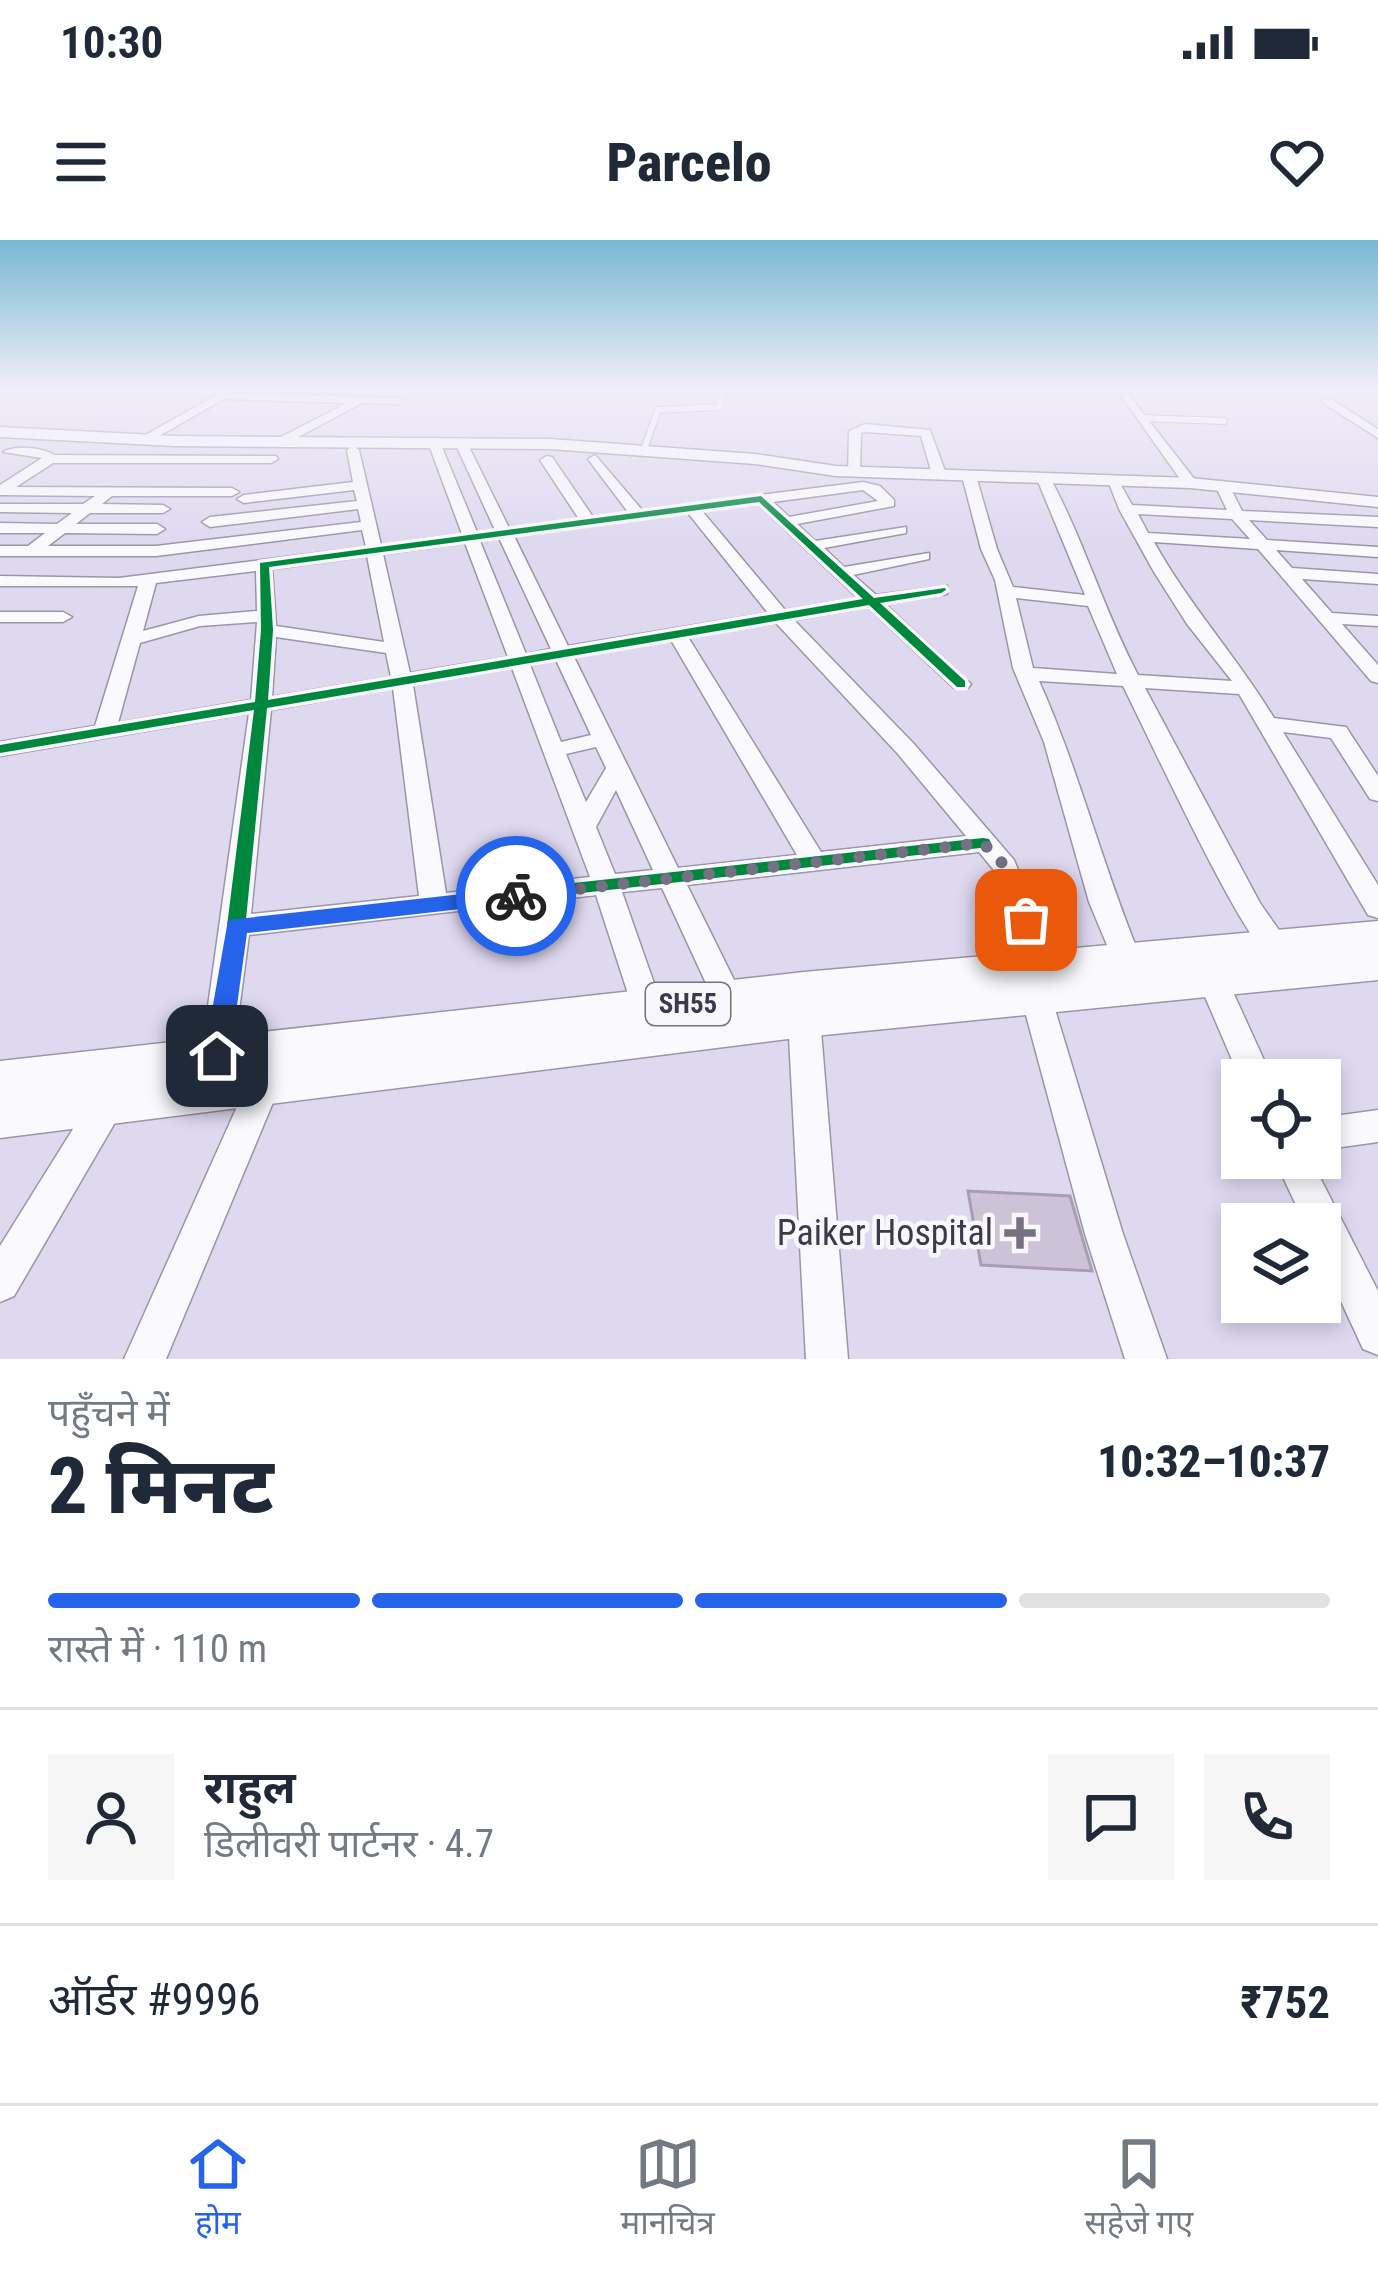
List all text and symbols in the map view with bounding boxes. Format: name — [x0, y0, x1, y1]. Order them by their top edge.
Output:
text: 10:30 — [60, 16, 163, 69]
icon: menu — [48, 129, 114, 195]
icon: heart — [1264, 129, 1330, 195]
text: Parcelo — [606, 131, 772, 194]
courier — [456, 836, 576, 956]
icon: bike — [483, 863, 549, 929]
pin — [975, 869, 1077, 971]
icon: bag — [993, 887, 1059, 953]
road number: SH55 — [646, 983, 730, 1025]
pin — [166, 1005, 268, 1107]
icon: home — [184, 1023, 250, 1089]
map controls — [1221, 1059, 1341, 1323]
button: locate — [1221, 1059, 1341, 1179]
button: layers — [1221, 1203, 1341, 1323]
place label: Paiker Hospital — [777, 1212, 993, 1254]
marker: Paiker Hospital — [1004, 1217, 1036, 1249]
text: पहुँचने में — [48, 1390, 170, 1436]
text: 10:32–10:37 — [1097, 1435, 1330, 1488]
text: 2 मिनट — [48, 1441, 274, 1532]
text: रास्ते में · 110 m — [48, 1626, 267, 1672]
button: person — [48, 1754, 174, 1880]
button: chat — [1048, 1754, 1174, 1880]
button: phone — [1204, 1754, 1330, 1880]
text: राहुल — [204, 1761, 296, 1814]
text: डिलीवरी पार्टनर · 4.7 — [204, 1821, 494, 1867]
text: ऑर्डर #9996 — [48, 1973, 260, 2026]
text: ₹752 — [1240, 1976, 1330, 2029]
tab: होम — [185, 2131, 251, 2247]
tab: मानचित्र — [620, 2131, 715, 2247]
tab: सहेजे गए — [1084, 2131, 1193, 2247]

